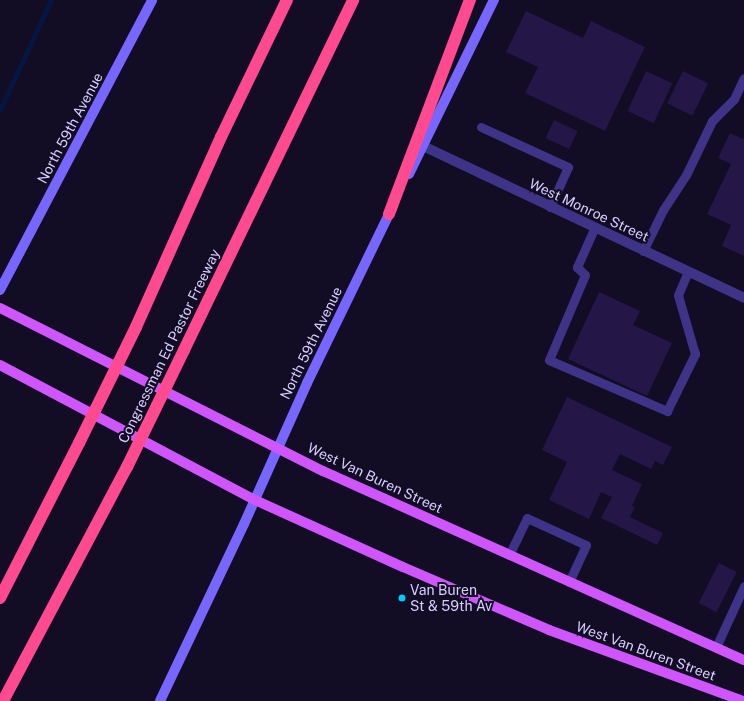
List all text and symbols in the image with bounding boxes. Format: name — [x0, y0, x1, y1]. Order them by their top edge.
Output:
street label: North 59th Avenue — [34, 70, 106, 186]
street label: West Monroe Street — [526, 175, 652, 245]
street label: Congressman Ed Pastor Freeway — [115, 246, 223, 446]
street label: North 59th Avenue — [276, 284, 346, 402]
street label: West Van Buren Street — [305, 439, 445, 517]
place label: Van Buren St & 59th Av — [410, 582, 492, 614]
marker: Van Buren St & 59th Av — [397, 593, 407, 603]
street label: West Van Buren Street — [574, 618, 718, 684]

